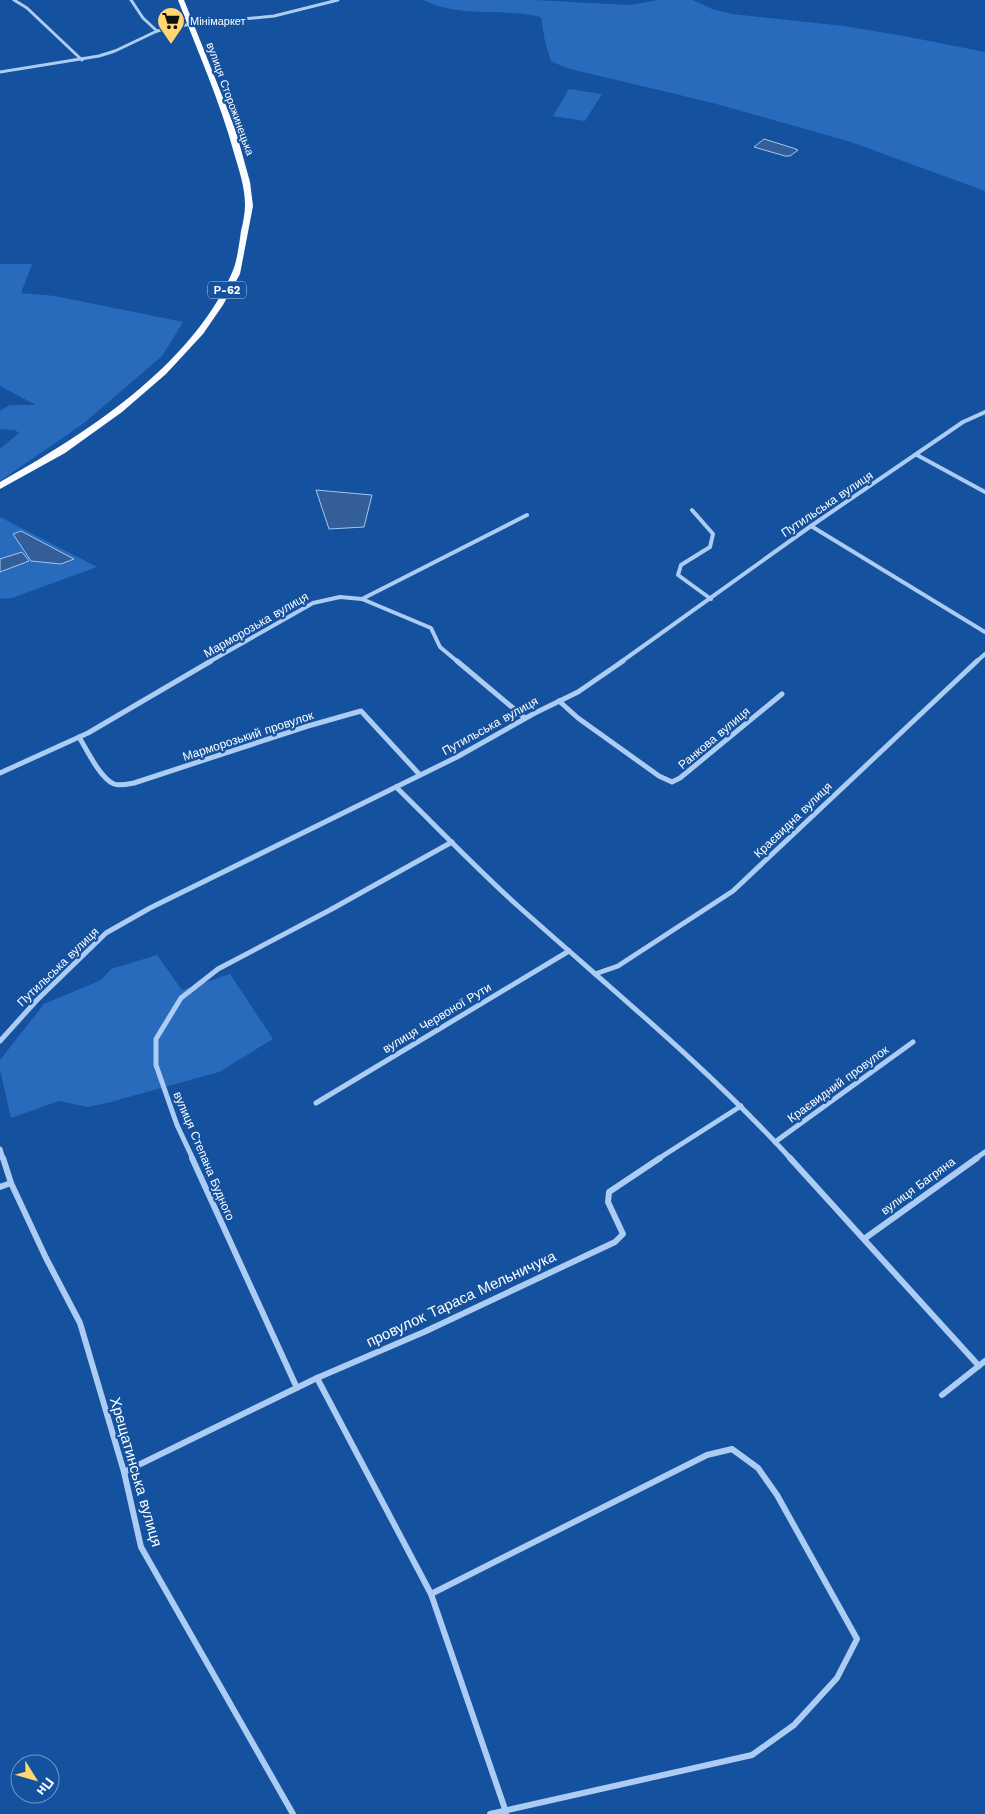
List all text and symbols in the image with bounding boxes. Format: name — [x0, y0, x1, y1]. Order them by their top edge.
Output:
supermarket icon: Мінімаркет — [156, 6, 186, 45]
place label: Мінімаркет — [190, 15, 246, 28]
street label: вулиця Сторожинецька — [203, 41, 257, 158]
road number: Р-62 — [208, 282, 246, 298]
street label: Путильська вулиця — [779, 468, 875, 540]
street label: Марморозька вулиця — [201, 589, 311, 661]
street label: Путильська вулиця — [440, 694, 540, 758]
street label: Ранкова вулиця — [675, 704, 753, 772]
street label: Марморозький провулок — [181, 708, 316, 764]
street label: Краєвидна вулиця — [751, 779, 835, 861]
street label: Путильська вулиця — [14, 925, 102, 1009]
street label: вулиця Червоної Рути — [380, 980, 494, 1056]
street label: Краєвидний провулок — [785, 1042, 892, 1125]
street label: вулиця Степана Будного — [170, 1089, 238, 1223]
street label: вулиця Багряна — [878, 1154, 958, 1218]
street label: провулок Тараса Мельничука — [363, 1247, 559, 1351]
street label: Хрещатинська вулиця — [106, 1395, 166, 1549]
north arrow — [10, 1754, 60, 1804]
text: Пн — [33, 1775, 57, 1799]

